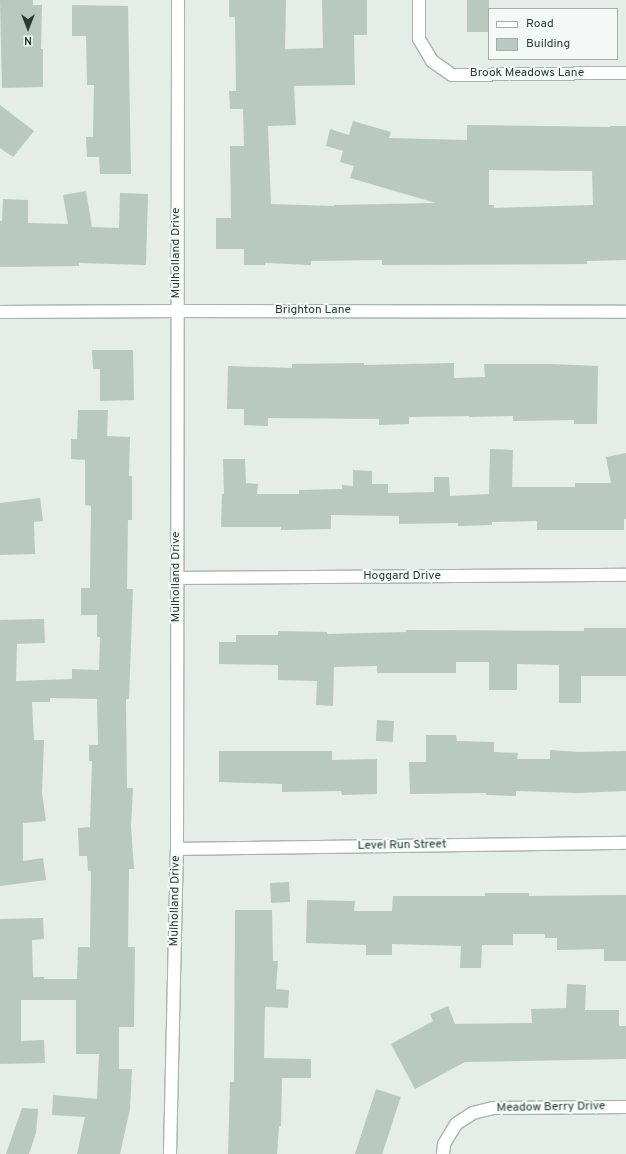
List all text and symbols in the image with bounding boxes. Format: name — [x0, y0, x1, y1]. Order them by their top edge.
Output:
north arrow — [8, 8, 48, 48]
legend — [488, 8, 618, 60]
text: Road — [526, 16, 554, 32]
text: N — [24, 33, 32, 47]
text: Building — [526, 36, 570, 52]
street label: Brook Meadows Lane — [470, 67, 584, 81]
street label: Mulholland Drive — [170, 208, 184, 298]
street label: Brighton Lane — [275, 304, 351, 318]
street label: Mulholland Drive — [170, 532, 184, 622]
street label: Hoggard Drive — [363, 570, 441, 584]
street label: Level Run Street — [358, 838, 446, 854]
street label: Mulholland Drive — [168, 855, 184, 947]
street label: Meadow Berry Drive — [496, 1100, 606, 1116]

